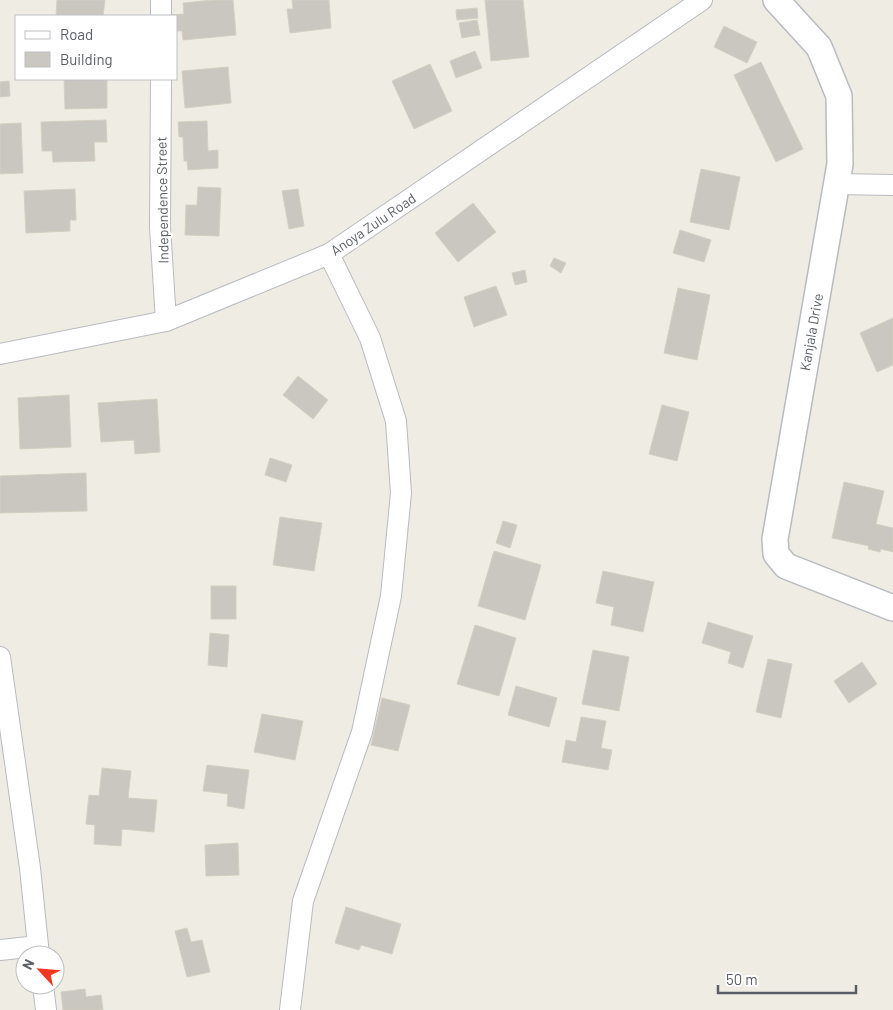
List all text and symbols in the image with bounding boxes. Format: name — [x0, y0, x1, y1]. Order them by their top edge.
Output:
legend — [15, 15, 178, 80]
text: Road — [60, 25, 93, 43]
text: Building — [60, 50, 113, 68]
street label: Independence Street — [152, 136, 172, 264]
street label: Anoya Zulu Road — [327, 189, 419, 259]
street label: Kanjala Drive — [796, 292, 826, 372]
north arrow — [15, 945, 65, 995]
text: N — [18, 956, 38, 972]
scale bar — [718, 962, 856, 994]
text: 50 m — [726, 970, 758, 988]

